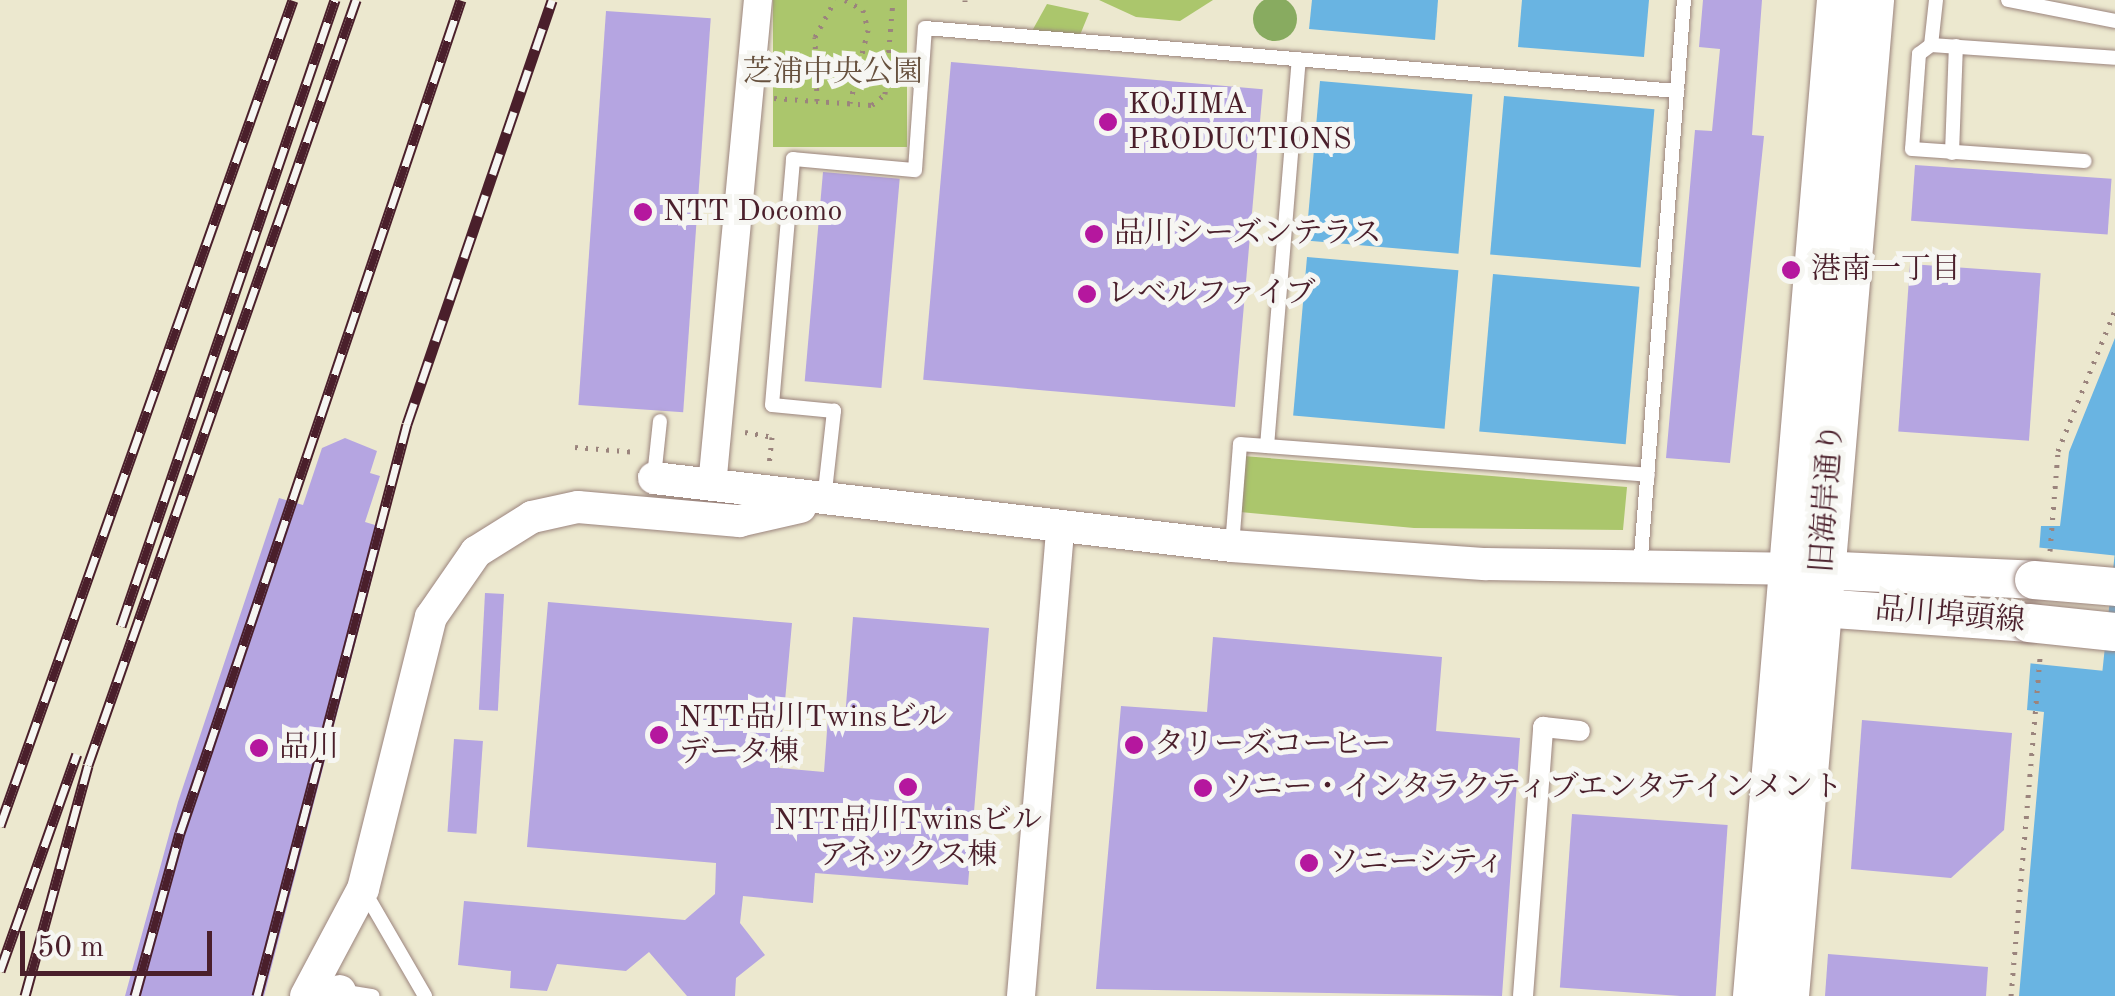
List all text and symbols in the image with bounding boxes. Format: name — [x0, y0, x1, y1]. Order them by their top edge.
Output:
park label: 芝浦中央公園 — [743, 55, 923, 91]
place label: KOJIMA PRODUCTIONS — [1128, 87, 1352, 158]
marker: KOJIMA PRODUCTIONS — [1097, 111, 1119, 133]
place label: NTT Docomo — [663, 194, 842, 230]
marker: NTT Docomo — [632, 201, 654, 223]
place label: 品川シーズンテラス — [1114, 216, 1384, 252]
marker: 品川シーズンテラス — [1083, 223, 1105, 245]
place label: 港南一丁目 — [1811, 252, 1961, 288]
marker: 港南一丁目 — [1780, 259, 1802, 281]
place label: レベルファイブ — [1107, 276, 1317, 312]
marker: レベルファイブ — [1076, 283, 1098, 305]
street label: 旧海岸通り — [1805, 422, 1851, 574]
street label: 品川埠頭線 — [1874, 592, 2026, 640]
place label: NTT品川Twinsビル データ棟 — [679, 700, 947, 770]
marker: NTT品川Twinsビル データ棟 — [648, 724, 670, 746]
place label: タリーズコーヒー — [1154, 727, 1393, 763]
place label: 品川 — [279, 730, 339, 766]
marker: タリーズコーヒー — [1123, 734, 1145, 756]
marker: 品川 — [248, 737, 270, 759]
place label: ソニー・インタラクティブエンタテインメント — [1223, 770, 1853, 806]
marker: NTT品川Twinsビル アネックス棟 — [897, 776, 919, 798]
marker: ソニー・インタラクティブエンタテインメント — [1192, 777, 1214, 799]
place label: NTT品川Twinsビル アネックス棟 — [774, 803, 1042, 874]
place label: ソニーシティ — [1329, 845, 1509, 881]
marker: ソニーシティ — [1298, 852, 1320, 874]
scale bar — [25, 911, 218, 973]
text: 50 m — [37, 933, 104, 963]

